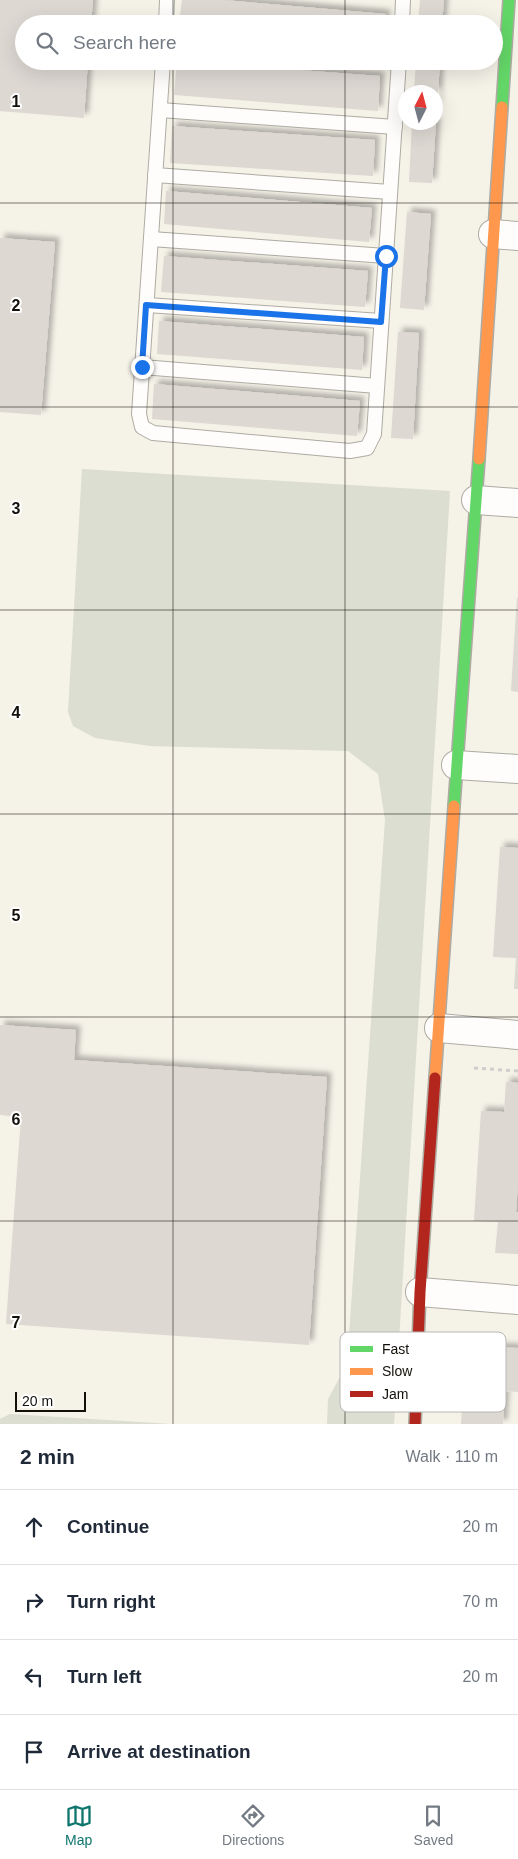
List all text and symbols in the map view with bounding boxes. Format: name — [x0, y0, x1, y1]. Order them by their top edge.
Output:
search box — [15, 15, 503, 70]
icon: search — [33, 29, 61, 57]
text: Search here — [73, 32, 177, 53]
north arrow — [398, 85, 443, 130]
text: 1 — [12, 93, 21, 110]
route start — [375, 245, 398, 268]
text: 2 — [12, 297, 21, 314]
route end — [131, 356, 154, 379]
text: 3 — [12, 500, 21, 517]
text: 4 — [12, 704, 21, 721]
text: 5 — [12, 907, 21, 924]
text: 6 — [12, 1111, 21, 1128]
text: 7 — [12, 1314, 21, 1331]
legend — [340, 1332, 506, 1412]
text: Fast — [382, 1341, 409, 1357]
text: Slow — [382, 1363, 413, 1379]
text: Jam — [382, 1386, 408, 1402]
scale bar — [15, 1389, 86, 1412]
text: 20 m — [22, 1393, 53, 1409]
text: 2 min — [20, 1445, 75, 1468]
text: Walk · 110 m — [406, 1448, 498, 1465]
icon: ahead — [20, 1513, 48, 1541]
text: Continue — [67, 1516, 149, 1537]
text: 20 m — [462, 1518, 498, 1535]
icon: right — [20, 1588, 48, 1616]
text: Turn right — [67, 1591, 155, 1612]
text: 70 m — [462, 1593, 498, 1610]
icon: left — [20, 1663, 48, 1691]
text: Turn left — [67, 1666, 142, 1687]
text: 20 m — [462, 1668, 498, 1685]
icon: arrive — [20, 1738, 48, 1766]
text: Arrive at destination — [67, 1741, 251, 1762]
tab: Map — [65, 1802, 93, 1848]
tab: Directions — [222, 1802, 284, 1848]
tab: Saved — [414, 1802, 453, 1848]

